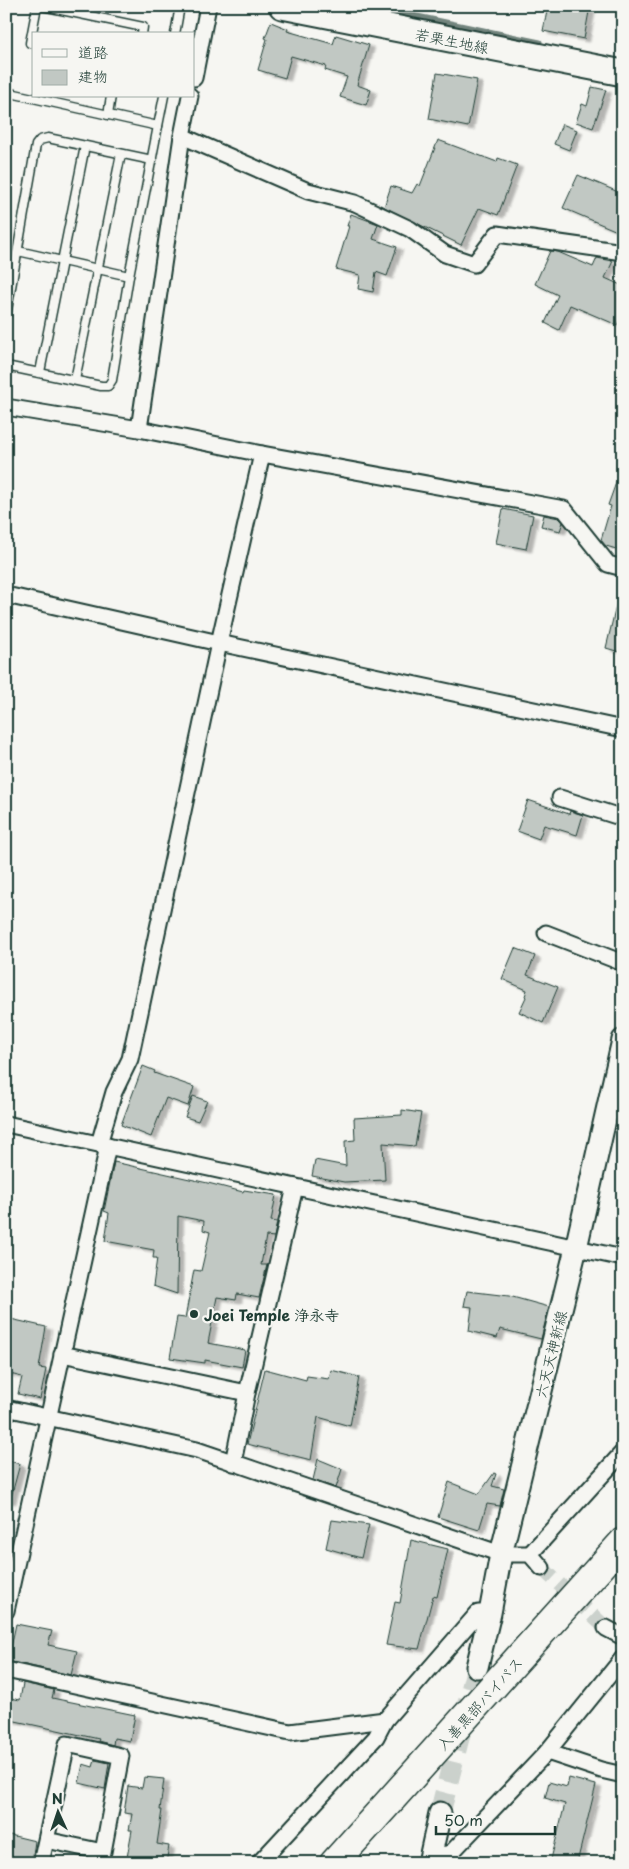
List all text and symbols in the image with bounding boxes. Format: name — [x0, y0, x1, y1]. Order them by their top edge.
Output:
street label: 若栗生地線 — [413, 22, 491, 58]
legend — [32, 32, 195, 98]
text: 道路 — [78, 40, 108, 63]
text: 建物 — [78, 64, 108, 87]
place label: Joei Temple 浄永寺 — [204, 1303, 339, 1326]
marker: Joei Temple 浄永寺 — [188, 1308, 200, 1320]
street label: 六天天神新線 — [528, 1308, 572, 1400]
street label: 入善黒部バイパス — [430, 1651, 528, 1755]
north arrow — [32, 1786, 82, 1836]
text: N — [51, 1788, 63, 1809]
scale bar — [436, 1804, 555, 1836]
text: 50 m — [444, 1808, 483, 1831]

